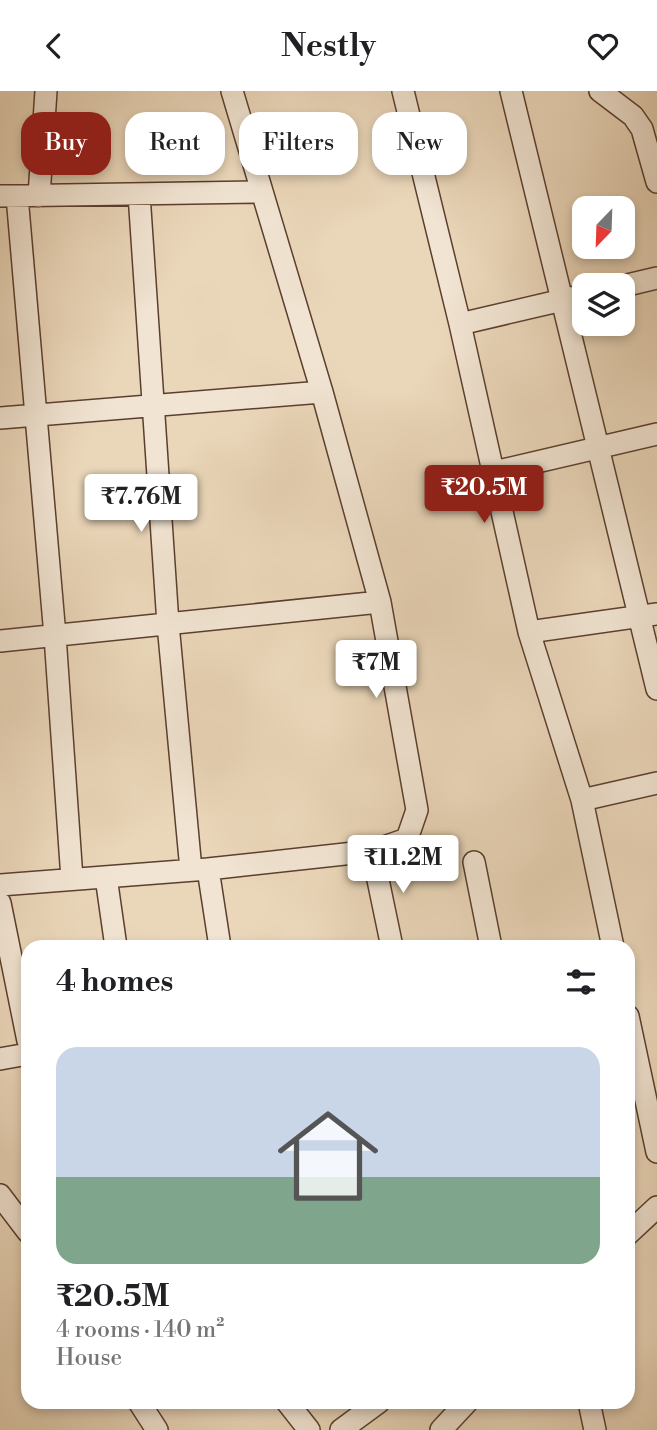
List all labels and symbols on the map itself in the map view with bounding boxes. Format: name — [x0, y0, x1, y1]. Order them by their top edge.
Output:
north arrow — [572, 196, 635, 259]
pin: ₹20.5M — [427, 465, 541, 525]
pin: ₹7.76M — [84, 475, 198, 534]
pin: ₹7M — [342, 641, 410, 700]
pin: ₹11.2M — [346, 835, 460, 895]

